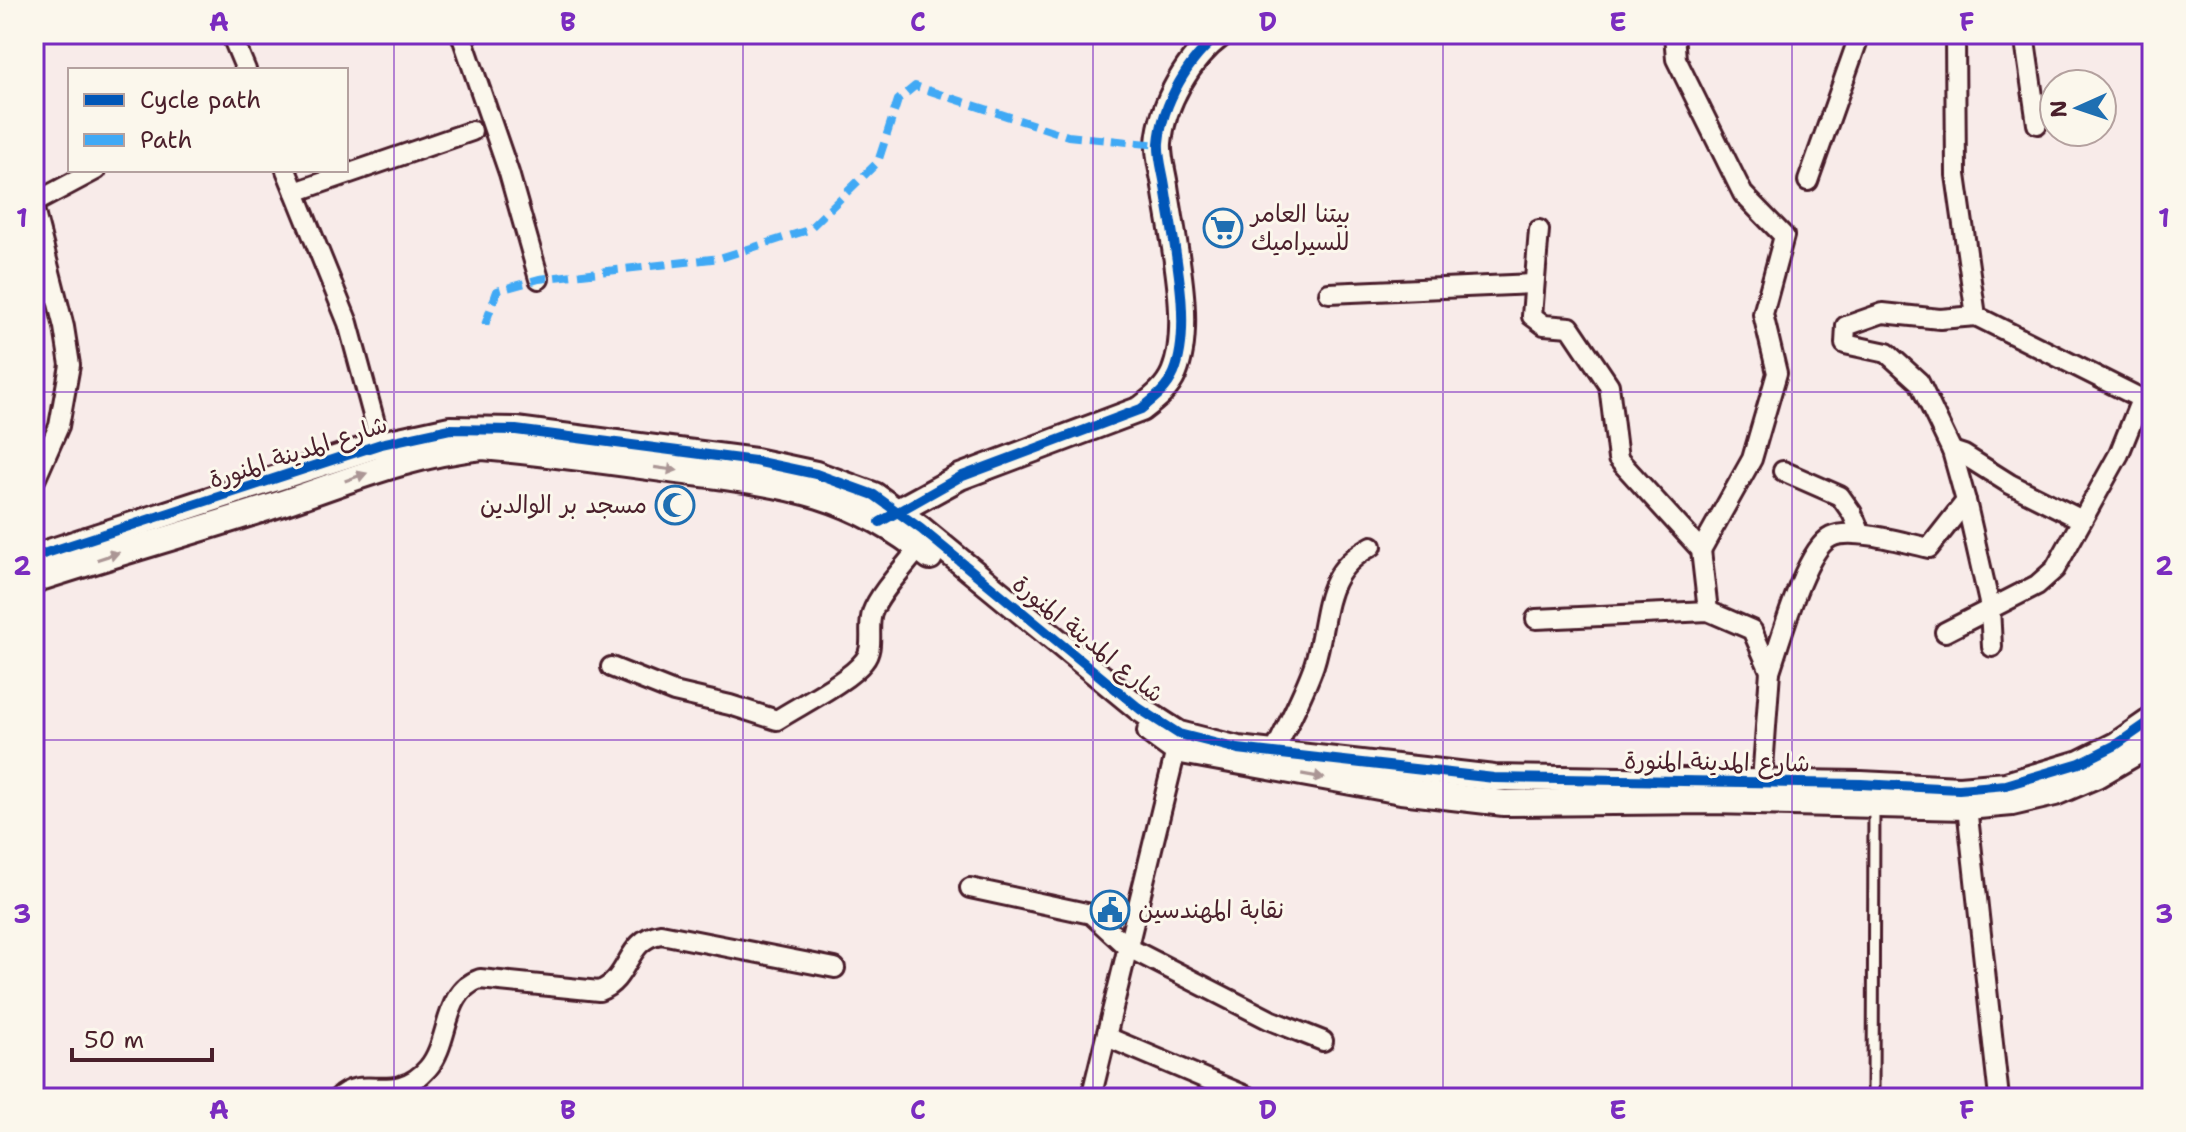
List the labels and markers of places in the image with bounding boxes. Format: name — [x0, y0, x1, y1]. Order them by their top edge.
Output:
place label: بيتنا العامر للسيراميك — [1249, 198, 1350, 258]
supermarket icon: بيتنا العامر للسيراميك — [1202, 207, 1244, 249]
mosque icon: مسجد بر الوالدين — [654, 484, 696, 526]
place label: مسجد بر الوالدين — [480, 489, 647, 521]
public building icon: نقابة المهندسين — [1089, 889, 1131, 931]
place label: نقابة المهندسين — [1138, 894, 1284, 926]

